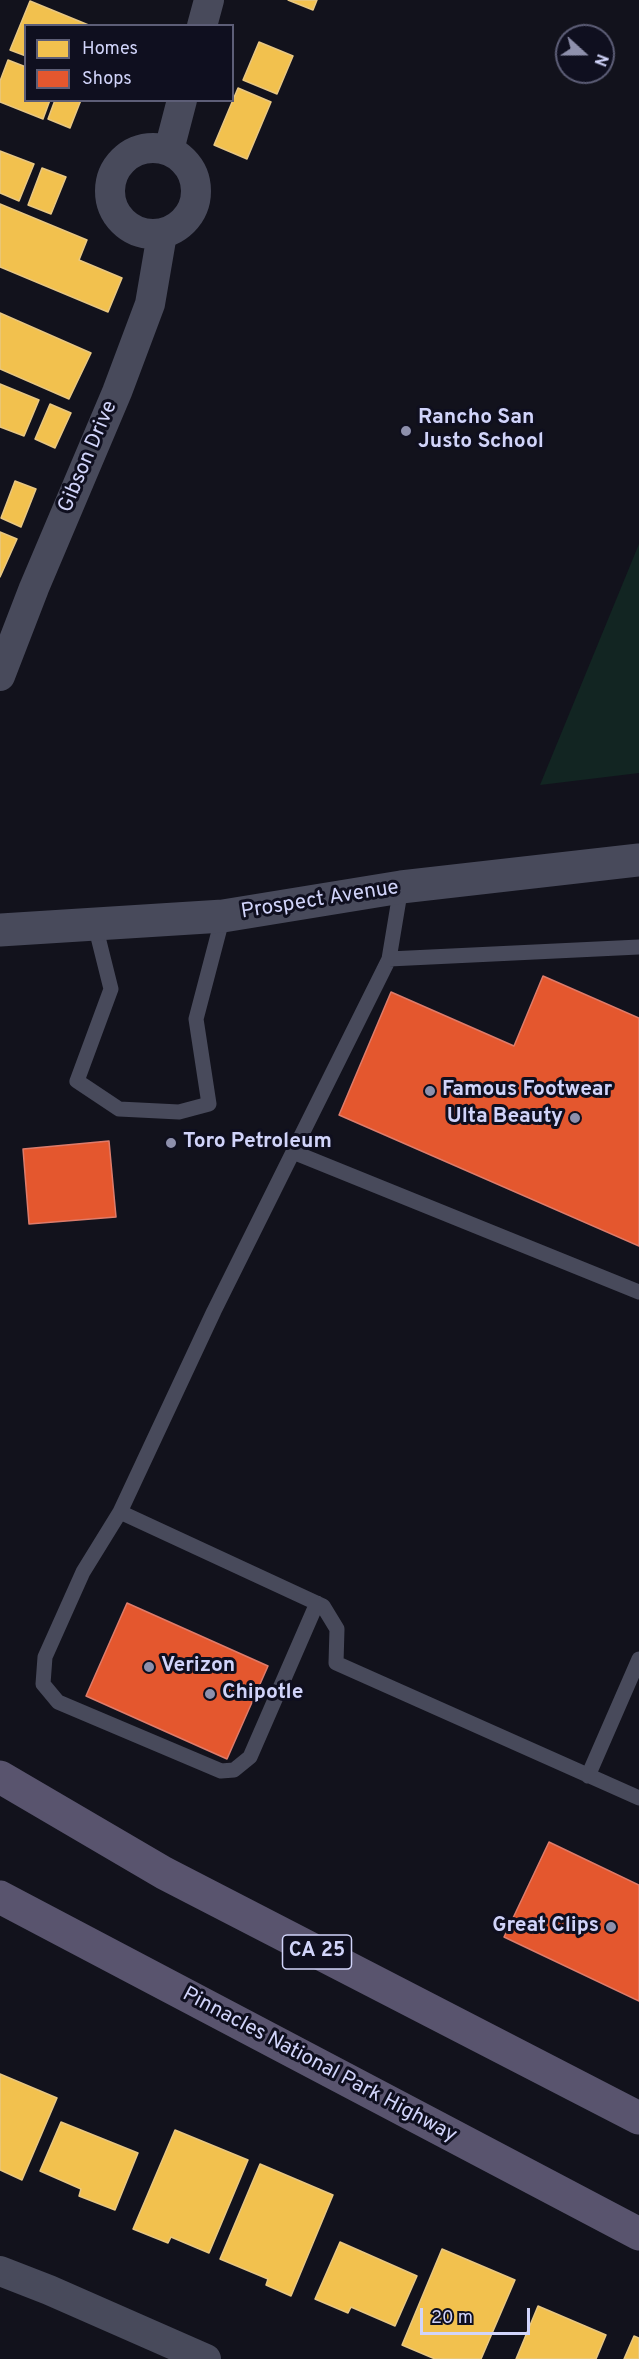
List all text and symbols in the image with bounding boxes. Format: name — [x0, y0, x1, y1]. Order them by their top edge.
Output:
legend — [24, 24, 234, 102]
north arrow — [555, 24, 615, 84]
text: Homes — [82, 38, 138, 61]
text: N — [589, 51, 611, 69]
text: Shops — [82, 68, 132, 91]
street label: Gibson Drive — [54, 397, 124, 517]
place label: Rancho San Justo School — [418, 406, 544, 456]
marker: Rancho San Justo School — [399, 424, 413, 438]
street label: Prospect Avenue — [239, 876, 401, 926]
place label: Famous Footwear — [442, 1078, 612, 1104]
marker: Famous Footwear — [423, 1084, 437, 1098]
place label: Ulta Beauty — [447, 1105, 563, 1131]
marker: Ulta Beauty — [568, 1111, 582, 1125]
place label: Toro Petroleum — [183, 1130, 332, 1156]
marker: Toro Petroleum — [164, 1136, 178, 1150]
place label: Verizon — [161, 1654, 235, 1680]
marker: Verizon — [142, 1660, 156, 1674]
place label: Chipotle — [222, 1681, 303, 1707]
marker: Chipotle — [203, 1687, 217, 1701]
place label: Great Clips — [492, 1914, 599, 1940]
marker: Great Clips — [604, 1920, 618, 1934]
road number: CA 25 — [282, 1935, 352, 1969]
street label: Pinnacles National Park Highway — [177, 1983, 461, 2149]
scale bar — [423, 2296, 532, 2334]
text: 20 m — [431, 2307, 473, 2330]

